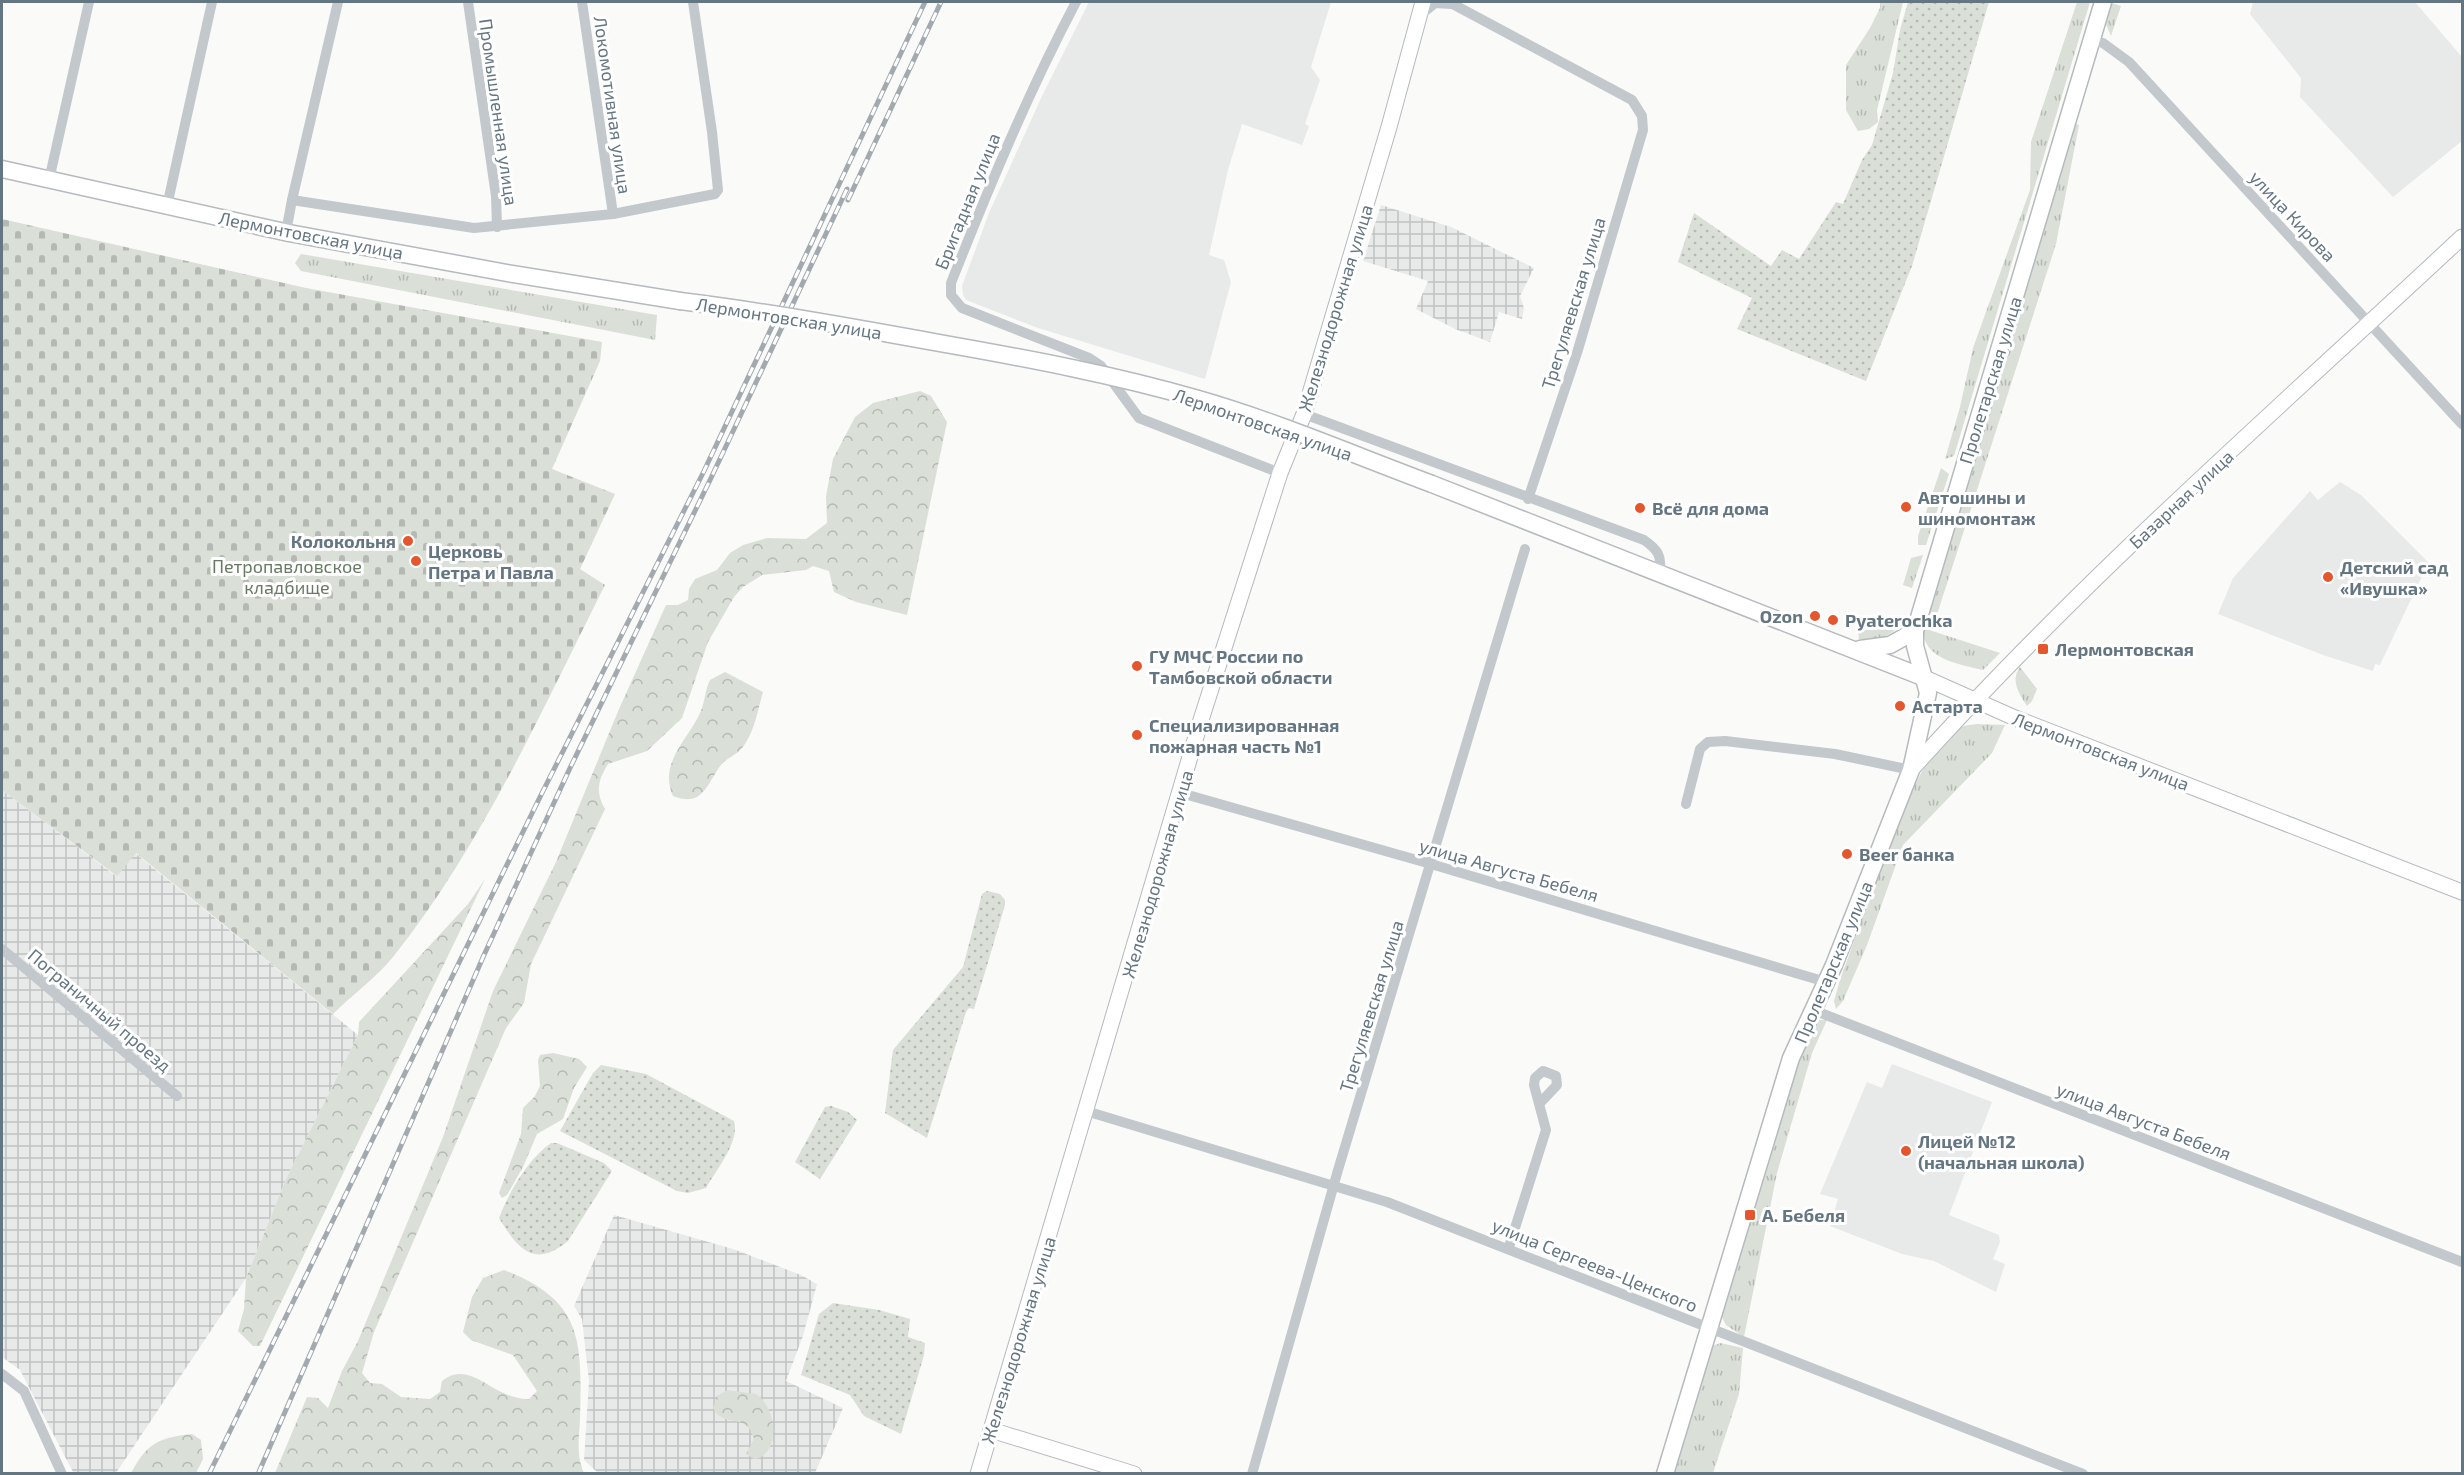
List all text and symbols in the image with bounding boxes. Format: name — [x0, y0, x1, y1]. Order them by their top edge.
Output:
street label: Локомотивная улица — [590, 15, 636, 195]
street label: Промышленная улица — [475, 17, 523, 207]
street label: Бригадная улица — [930, 130, 1004, 272]
street label: улица Кирова — [2245, 166, 2341, 266]
street label: Железнодорожная улица — [1293, 202, 1377, 414]
street label: Лермонтовская улица — [217, 206, 405, 264]
street label: Трегуляевская улица — [1536, 214, 1610, 392]
street label: Лермонтовская улица — [695, 292, 883, 344]
street label: Пролетарская улица — [1954, 294, 2026, 466]
street label: Лермонтовская улица — [1171, 383, 1355, 465]
street label: Базарная улица — [2124, 445, 2238, 553]
place label: Автошины и шиномонтаж — [1918, 486, 2036, 529]
place label: Всё для дома — [1652, 497, 1769, 519]
marker: Автошины и шиномонтаж — [1899, 500, 1913, 514]
marker: Всё для дома — [1633, 501, 1647, 515]
place label: Колокольня — [291, 530, 396, 552]
marker: Колокольня — [401, 534, 415, 548]
place label: Церковь Петра и Павла — [428, 540, 554, 583]
marker: Церковь Петра и Павла — [409, 554, 423, 568]
park label: Петропавловское кладбище — [212, 555, 362, 598]
place label: Детский сад «Ивушка» — [2340, 556, 2449, 599]
marker: Детский сад «Ивушка» — [2321, 570, 2335, 584]
place label: Ozon — [1760, 605, 1803, 627]
marker: Ozon — [1808, 609, 1822, 623]
place label: Pyaterochka — [1845, 609, 1953, 631]
marker: Pyaterochka — [1826, 613, 1840, 627]
place label: Лермонтовская — [2055, 638, 2194, 660]
marker: Лермонтовская — [2036, 642, 2050, 656]
place label: ГУ МЧС России по Тамбовской области — [1149, 645, 1332, 688]
marker: ГУ МЧС России по Тамбовской области — [1130, 659, 1144, 673]
place label: Астарта — [1912, 695, 1983, 717]
marker: Астарта — [1893, 699, 1907, 713]
street label: Лермонтовская улица — [2010, 707, 2192, 795]
place label: Специализированная пожарная часть №1 — [1149, 714, 1339, 757]
marker: Специализированная пожарная часть №1 — [1130, 728, 1144, 742]
street label: Железнодорожная улица — [1117, 767, 1197, 981]
street label: улица Августа Бебеля — [1417, 834, 1601, 906]
place label: Beer банка — [1859, 843, 1954, 865]
marker: Beer банка — [1840, 847, 1854, 861]
street label: Пролетарская улица — [1789, 878, 1877, 1046]
street label: Трегуляевская улица — [1334, 917, 1408, 1095]
street label: Пограничный проезд — [24, 944, 176, 1076]
street label: улица Августа Бебеля — [2054, 1078, 2234, 1164]
place label: Лицей №12 (начальная школа) — [1918, 1130, 2085, 1173]
marker: Лицей №12 (начальная школа) — [1899, 1144, 1913, 1158]
place label: А. Бебеля — [1762, 1204, 1845, 1226]
marker: А. Бебеля — [1743, 1208, 1757, 1222]
street label: улица Сергеева-Ценского — [1489, 1214, 1701, 1316]
street label: Железнодорожная улица — [976, 1234, 1060, 1446]

